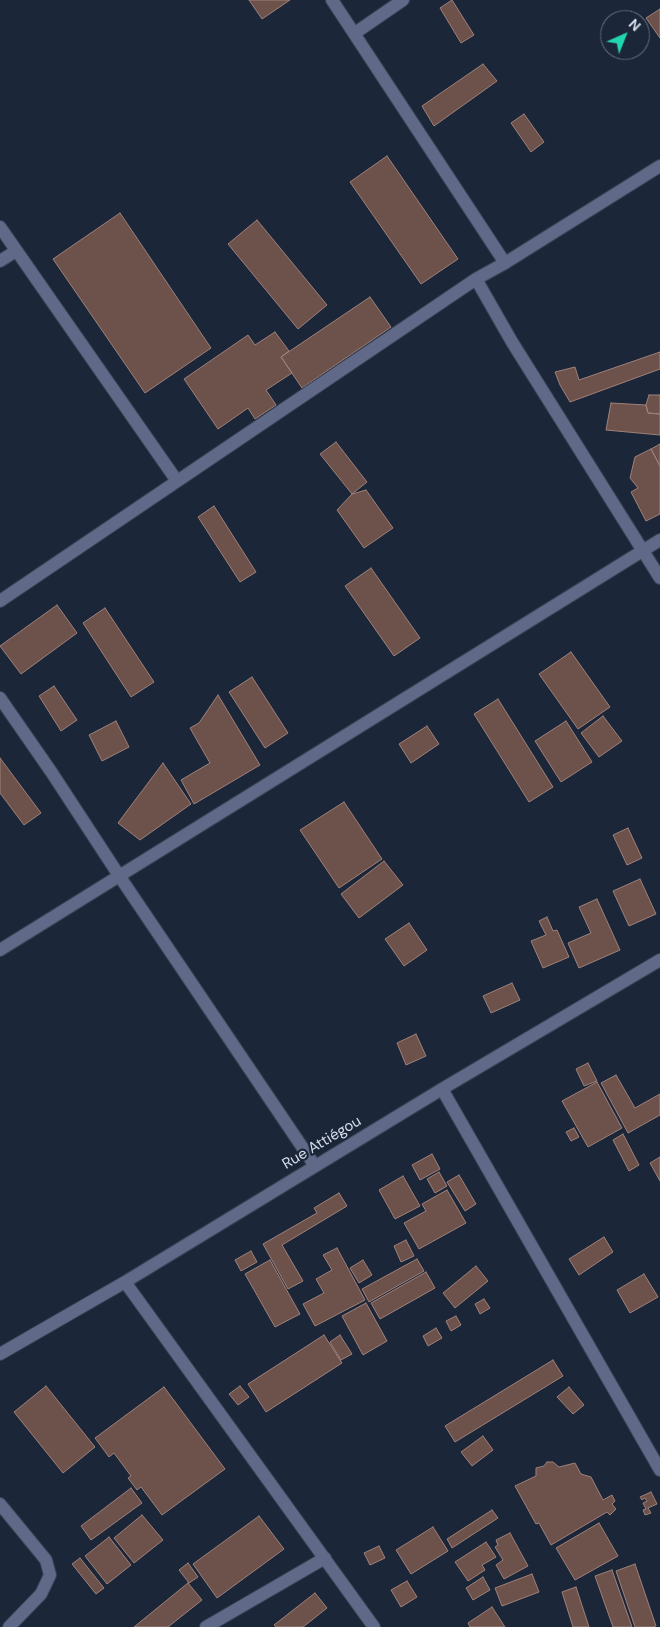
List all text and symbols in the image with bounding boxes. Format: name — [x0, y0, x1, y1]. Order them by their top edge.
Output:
north arrow — [600, 10, 650, 60]
text: N — [625, 15, 645, 35]
street label: Rue Attiégou — [279, 1112, 365, 1174]

